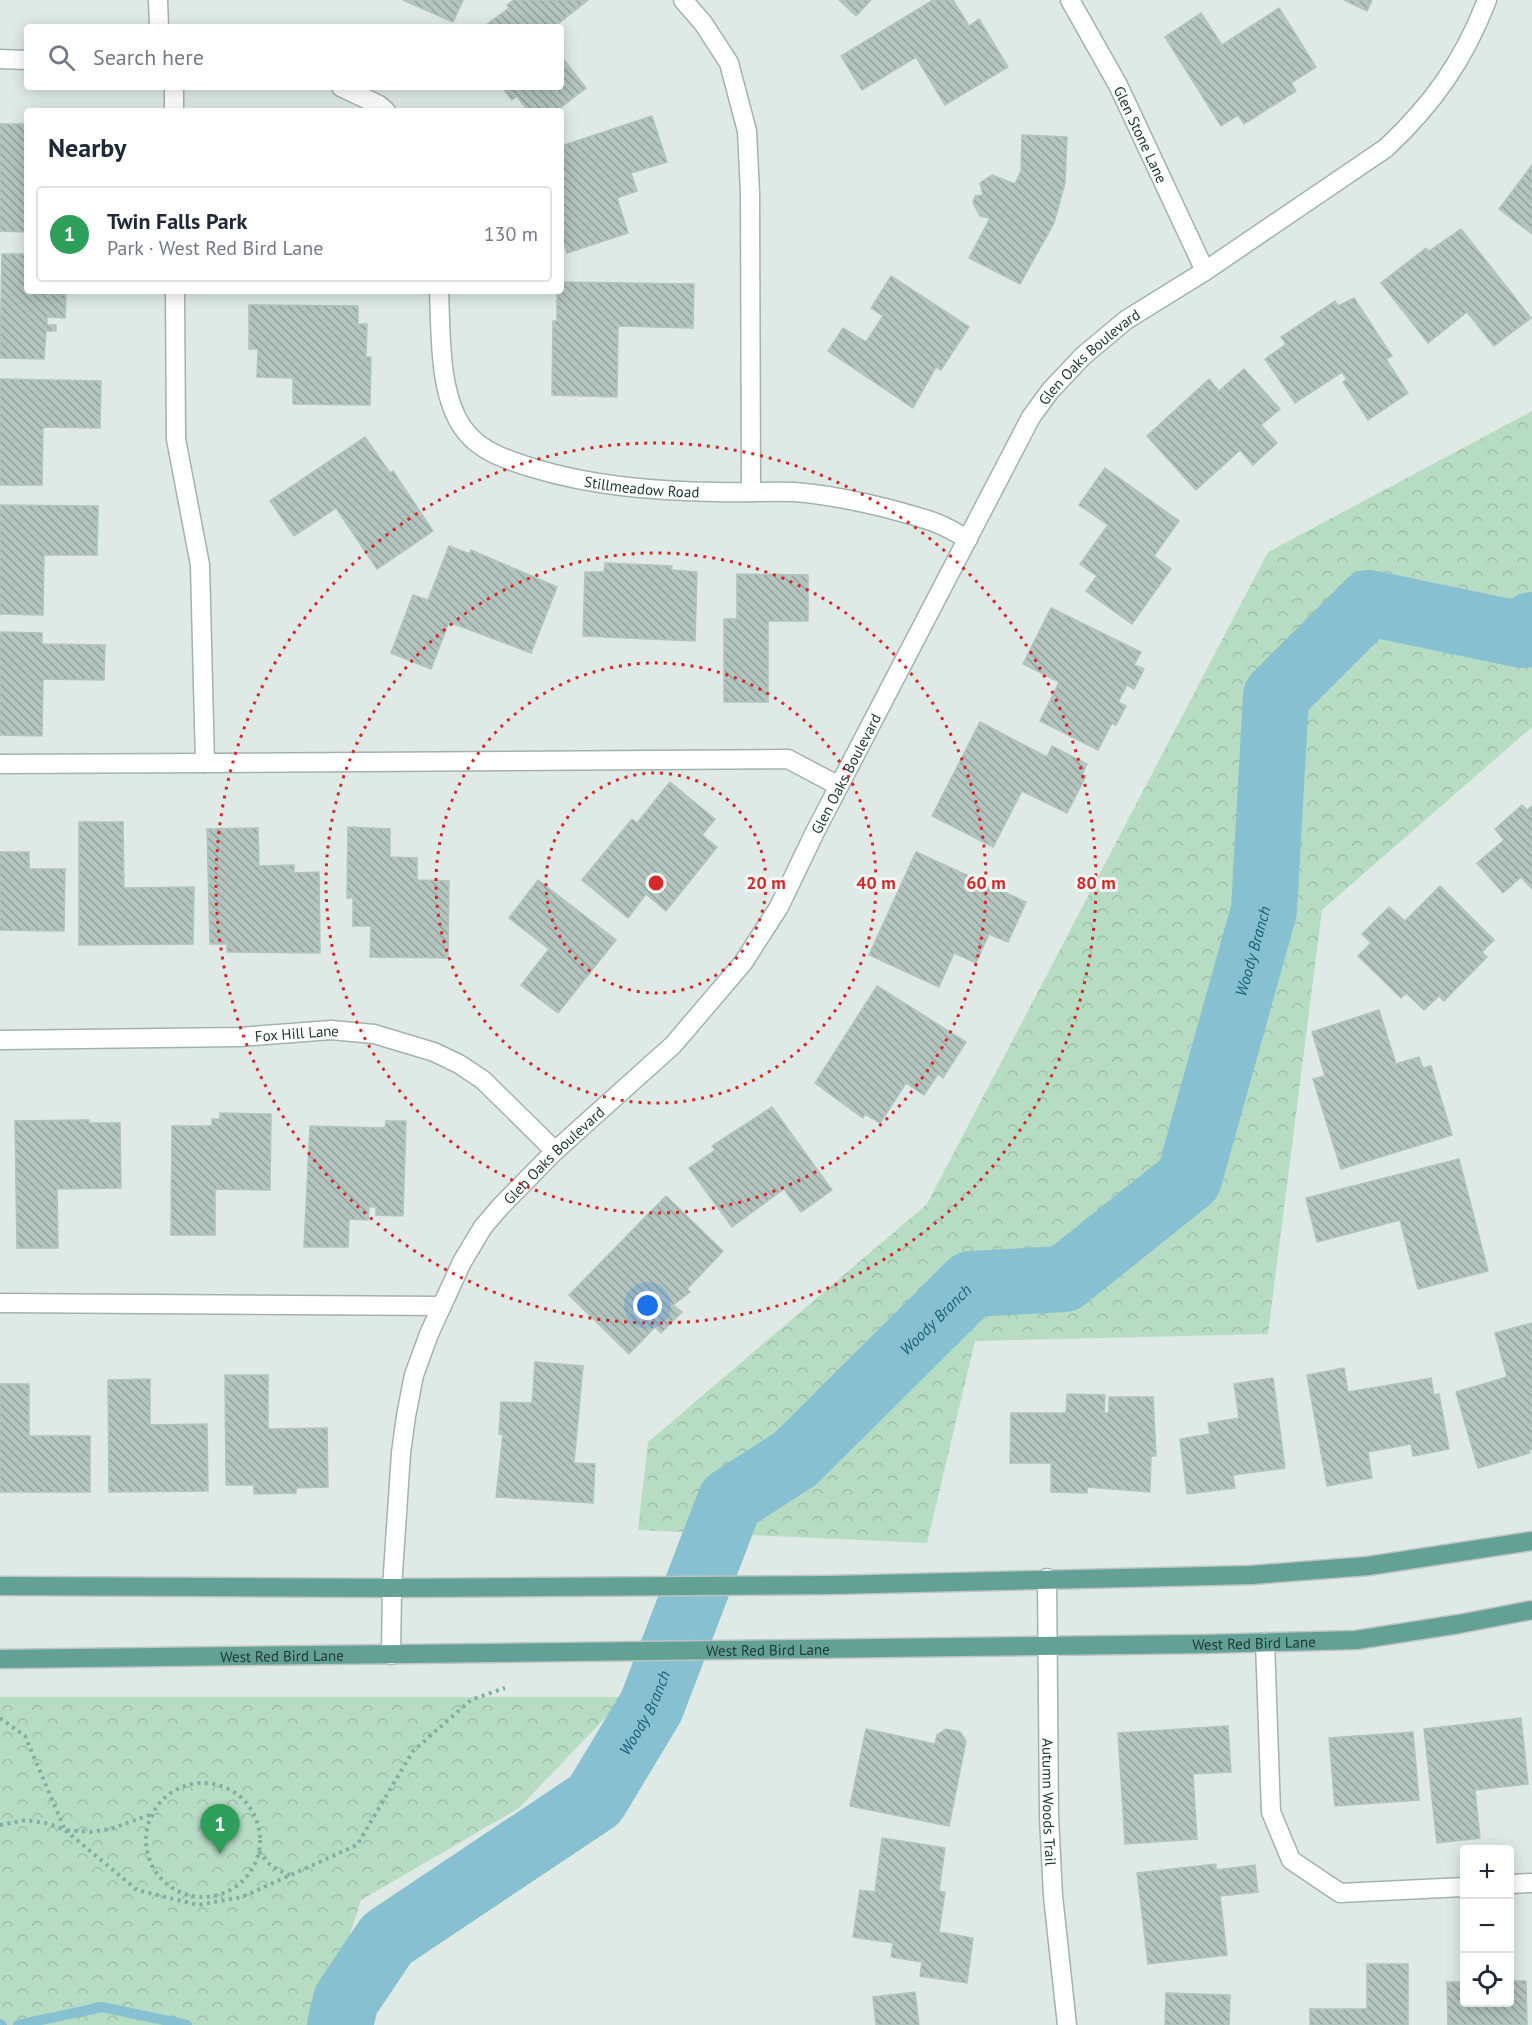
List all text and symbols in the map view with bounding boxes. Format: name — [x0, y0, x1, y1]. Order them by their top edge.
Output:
search box — [24, 24, 564, 90]
icon: search — [45, 41, 78, 74]
text: Search here — [93, 43, 204, 71]
street label: Glen Stone Lane — [1110, 83, 1172, 186]
text: Nearby — [48, 131, 126, 164]
text: Twin Falls Park — [107, 207, 247, 235]
text: 1 — [64, 221, 75, 247]
text: 130 m — [484, 221, 538, 247]
text: Park · West Red Bird Lane — [107, 235, 323, 261]
street label: Glen Oaks Boulevard — [1034, 304, 1143, 408]
street label: Stillmeadow Road — [583, 471, 700, 501]
street label: Glen Oaks Boulevard — [806, 710, 885, 837]
text: 20 m — [746, 871, 786, 894]
text: 40 m — [856, 871, 896, 894]
text: 60 m — [966, 871, 1006, 894]
text: 80 m — [1076, 871, 1116, 894]
centre of rings — [646, 873, 666, 893]
water label: Woody Branch — [1230, 904, 1275, 998]
street label: Fox Hill Lane — [254, 1021, 340, 1045]
street label: Glen Oaks Boulevard — [499, 1102, 608, 1208]
water label: Woody Branch — [896, 1280, 975, 1359]
your location — [633, 1291, 662, 1320]
street label: West Red Bird Lane — [1192, 1632, 1316, 1654]
street label: West Red Bird Lane — [706, 1639, 830, 1660]
street label: West Red Bird Lane — [220, 1645, 344, 1666]
water label: Woody Branch — [614, 1668, 674, 1759]
street label: Autumn Woods Trail — [1039, 1738, 1061, 1867]
pin: 1 — [200, 1804, 240, 1854]
map controls — [1460, 1845, 1514, 2007]
button: + — [1460, 1845, 1514, 1899]
button: − — [1460, 1899, 1514, 1953]
button: locate — [1460, 1953, 1514, 2007]

